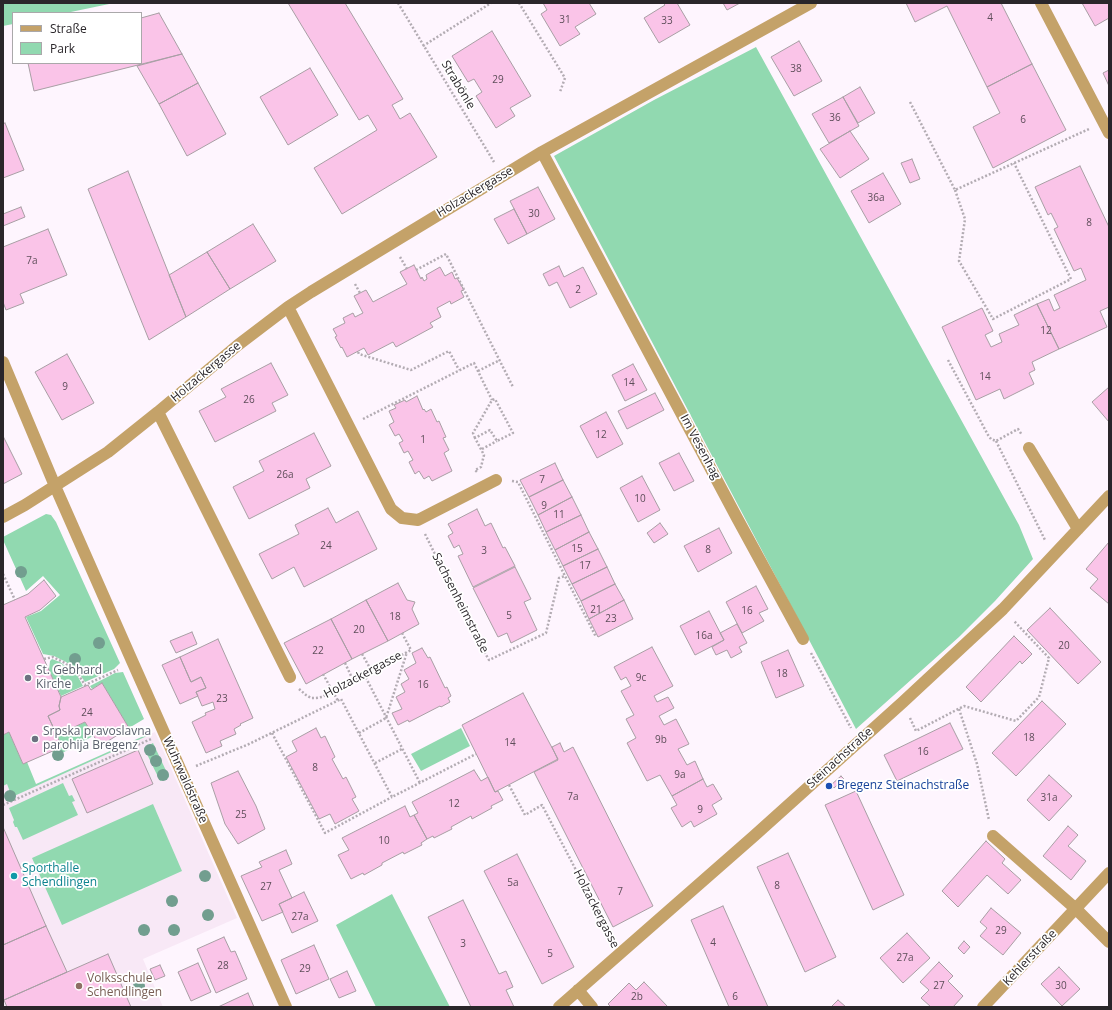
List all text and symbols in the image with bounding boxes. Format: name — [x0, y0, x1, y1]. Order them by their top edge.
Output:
legend — [12, 12, 142, 64]
house number: 4 — [987, 12, 993, 24]
house number: 31 — [559, 14, 571, 26]
house number: 33 — [661, 15, 673, 27]
text: Straße — [50, 20, 87, 37]
text: Park — [50, 40, 75, 57]
street label: Strabönle — [438, 58, 478, 112]
house number: 38 — [790, 63, 802, 75]
house number: 29 — [492, 74, 504, 86]
house number: 36 — [829, 112, 841, 124]
house number: 6 — [1020, 114, 1026, 126]
street label: Holzackergasse — [434, 164, 516, 220]
house number: 36a — [868, 192, 884, 204]
house number: 30 — [528, 208, 540, 220]
house number: 8 — [1086, 217, 1092, 229]
house number: 7a — [26, 255, 38, 267]
house number: 2 — [575, 284, 581, 296]
house number: 12 — [1040, 325, 1052, 337]
street label: Holzackergasse — [168, 339, 244, 405]
house number: 14 — [979, 371, 991, 383]
house number: 14 — [623, 377, 635, 389]
house number: 9 — [62, 381, 68, 393]
house number: 26 — [243, 394, 255, 406]
street label: Im Vesenhag — [677, 412, 723, 482]
house number: 12 — [595, 429, 607, 441]
house number: 1 — [420, 434, 426, 446]
house number: 26a — [277, 469, 293, 481]
house number: 7 — [539, 474, 545, 486]
house number: 10 — [634, 493, 646, 505]
house number: 9 — [541, 500, 547, 512]
house number: 11 — [553, 509, 565, 521]
house number: 24 — [320, 540, 332, 552]
house number: 15 — [571, 543, 583, 555]
house number: 8 — [705, 544, 711, 556]
house number: 3 — [481, 545, 487, 557]
street label: Sachsenheimstraße — [429, 551, 491, 655]
house number: 17 — [579, 560, 591, 572]
house number: 21 — [590, 604, 602, 616]
house number: 16 — [741, 605, 753, 617]
house number: 5 — [506, 610, 512, 622]
house number: 18 — [389, 611, 401, 623]
house number: 23 — [605, 613, 617, 625]
house number: 20 — [353, 624, 365, 636]
house number: 16a — [696, 630, 712, 642]
house number: 20 — [1058, 640, 1070, 652]
house number: 22 — [312, 645, 324, 657]
street label: Holzackergasse — [321, 648, 405, 702]
place label: St. Gebhard Kirche — [36, 664, 102, 692]
house number: 18 — [776, 668, 788, 680]
house number: 9c — [636, 672, 646, 684]
marker: St. Gebhard Kirche — [23, 673, 33, 683]
house number: 16 — [417, 679, 429, 691]
house number: 23 — [216, 693, 228, 705]
house number: 24 — [81, 707, 93, 719]
place label: Srpska pravoslavna parohija Bregenz — [43, 725, 151, 753]
street label: Steinachstraße — [804, 725, 876, 791]
house number: 18 — [1023, 732, 1035, 744]
marker: Srpska pravoslavna parohija Bregenz — [30, 734, 40, 744]
house number: 9b — [655, 734, 667, 746]
street label: Wuhrwaldstraße — [160, 735, 210, 825]
house number: 14 — [504, 737, 516, 749]
house number: 16 — [917, 746, 929, 758]
house number: 8 — [312, 762, 318, 774]
house number: 9a — [674, 769, 686, 781]
place label: Bregenz Steinachstraße — [837, 779, 969, 793]
marker: Bregenz Steinachstraße — [824, 781, 834, 791]
house number: 7a — [567, 791, 579, 803]
house number: 31a — [1041, 792, 1057, 804]
house number: 12 — [448, 798, 460, 810]
house number: 9 — [697, 804, 703, 816]
house number: 25 — [235, 809, 247, 821]
house number: 10 — [378, 835, 390, 847]
place label: Sporthalle Schendlingen — [22, 862, 97, 890]
street label: Holzackergasse — [570, 867, 622, 951]
marker: Sporthalle Schendlingen — [9, 871, 19, 881]
house number: 5a — [507, 877, 519, 889]
house number: 8 — [774, 880, 780, 892]
house number: 27 — [260, 881, 272, 893]
house number: 7 — [617, 886, 623, 898]
house number: 27a — [292, 911, 308, 923]
house number: 29 — [995, 925, 1007, 937]
street label: Kehlerstraße — [1000, 927, 1060, 989]
house number: 4 — [710, 937, 716, 949]
house number: 3 — [460, 938, 466, 950]
house number: 5 — [547, 948, 553, 960]
house number: 27a — [897, 952, 913, 964]
house number: 28 — [217, 960, 229, 972]
house number: 29 — [299, 963, 311, 975]
place label: Volksschule Schendlingen — [87, 972, 162, 1000]
house number: 27 — [933, 980, 945, 992]
house number: 30 — [1055, 980, 1067, 992]
marker: Volksschule Schendlingen — [74, 981, 84, 991]
house number: 2b — [631, 991, 643, 1003]
house number: 6 — [732, 991, 738, 1003]

